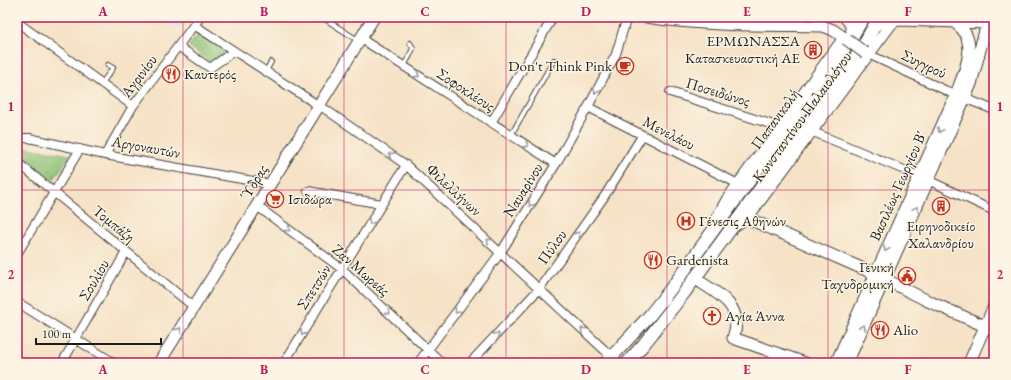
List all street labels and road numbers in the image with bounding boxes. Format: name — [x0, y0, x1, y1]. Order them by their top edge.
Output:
street label: Συγγρού — [899, 45, 950, 82]
street label: Κωνσταντίνου Παλαιολόγου — [748, 48, 855, 186]
street label: Αγρινίου — [116, 50, 161, 102]
street label: Σοφοκλέους — [433, 64, 499, 115]
street label: Ποσειδώνος — [684, 73, 753, 110]
street label: Παπανικολή — [746, 85, 803, 153]
street label: Μενελάου — [640, 111, 698, 154]
street label: Βασιλέως Γεωργίου Β' — [865, 128, 930, 244]
street label: Αργοναυτών — [109, 131, 182, 162]
street label: Φιλελλήνων — [423, 159, 486, 220]
street label: Ναυαρίνου — [498, 159, 547, 220]
street label: Ύδρας — [235, 161, 272, 204]
street label: Τομπάζη — [89, 201, 139, 246]
street label: Πύλου — [533, 226, 570, 268]
street label: Ζαν Μωρεάς — [329, 239, 394, 300]
street label: Σουλίου — [74, 256, 113, 304]
street label: Σπετσών — [292, 261, 335, 313]

